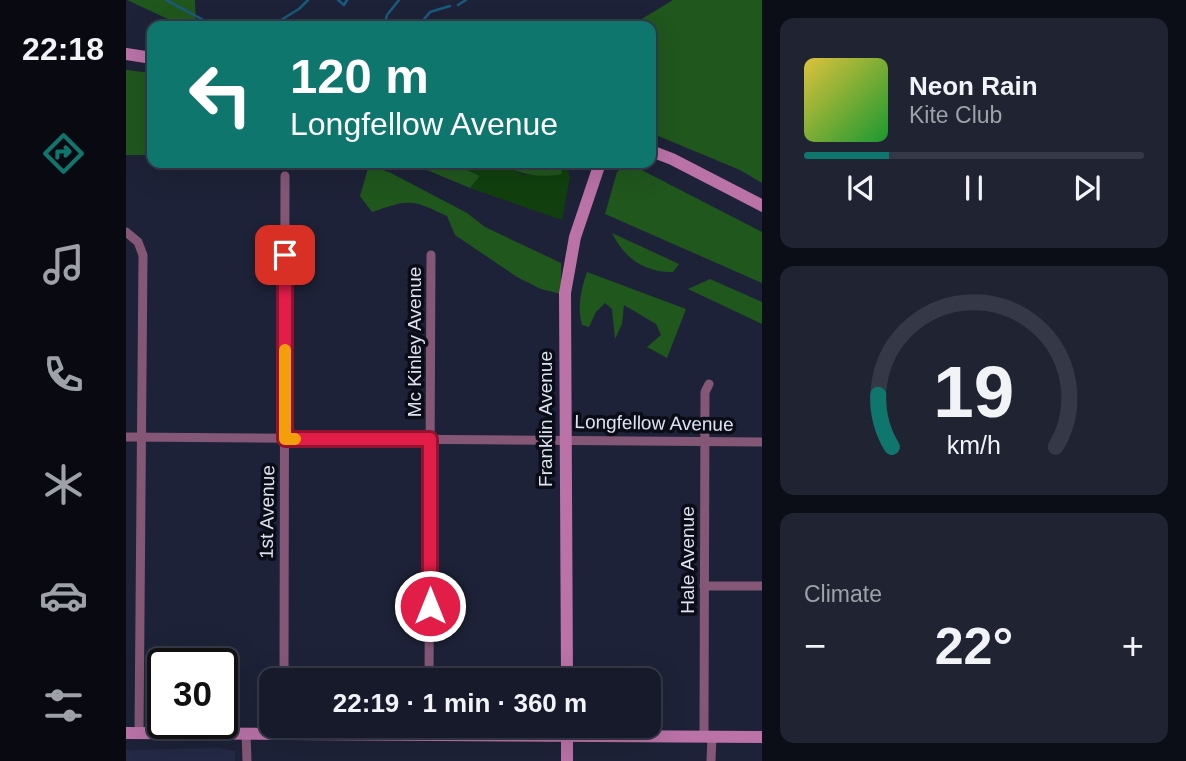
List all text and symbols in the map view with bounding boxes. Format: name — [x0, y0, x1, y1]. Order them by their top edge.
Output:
text: 22:18 — [22, 31, 104, 67]
icon: left — [175, 49, 266, 140]
text: 120 m — [290, 49, 429, 103]
text: Neon Rain — [909, 71, 1038, 101]
text: Kite Club — [909, 102, 1002, 128]
text: Longfellow Avenue — [290, 106, 558, 142]
icon: directions — [39, 129, 88, 178]
icon: previous — [842, 169, 880, 207]
icon: pause — [955, 169, 993, 207]
icon: next — [1068, 169, 1106, 207]
pin — [255, 225, 315, 285]
icon: arrive — [266, 236, 304, 274]
icon: music — [39, 240, 88, 289]
street label: Mc Kinley Avenue — [404, 267, 425, 417]
icon: phone — [39, 350, 88, 399]
street label: Franklin Avenue — [535, 351, 556, 487]
text: 19 — [934, 351, 1014, 432]
street label: Longfellow Avenue — [574, 411, 734, 435]
text: km/h — [947, 430, 1001, 458]
icon: climate — [39, 460, 88, 509]
street label: 1st Avenue — [256, 465, 278, 559]
street label: Hale Avenue — [677, 506, 698, 614]
position arrow — [393, 569, 467, 643]
icon: car — [39, 571, 88, 620]
text: Climate — [804, 581, 882, 607]
text: 22° — [935, 617, 1013, 675]
text: − — [804, 625, 826, 667]
text: + — [1122, 625, 1144, 667]
speed limit sign: 30 — [147, 648, 238, 739]
icon: filters — [39, 681, 88, 730]
text: 22:19 · 1 min · 360 m — [333, 688, 587, 718]

